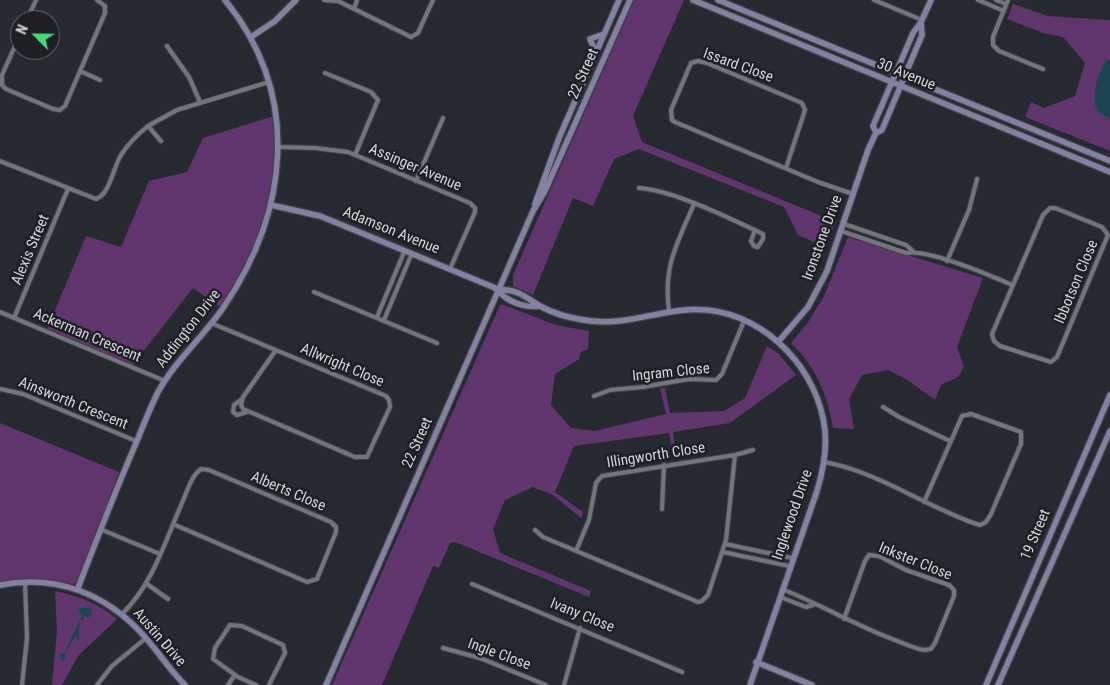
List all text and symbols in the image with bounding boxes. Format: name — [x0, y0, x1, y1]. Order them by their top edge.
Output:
north arrow — [10, 10, 60, 60]
text: N — [13, 22, 31, 37]
street label: Issard Close — [700, 45, 776, 87]
street label: 22 Street — [565, 46, 603, 102]
street label: 30 Avenue — [874, 55, 938, 95]
street label: Assinger Avenue — [366, 140, 464, 196]
street label: Ironstone Drive — [799, 193, 847, 283]
street label: Adamson Avenue — [340, 203, 442, 259]
street label: Alexis Street — [8, 212, 54, 288]
street label: Ibbotson Close — [1051, 238, 1103, 326]
street label: Addington Drive — [153, 286, 225, 372]
street label: Ackerman Crescent — [30, 305, 144, 367]
street label: Allwright Close — [297, 340, 387, 392]
street label: Ingram Close — [631, 360, 711, 386]
street label: Ainsworth Crescent — [16, 374, 130, 434]
street label: 22 Street — [399, 415, 437, 471]
street label: Illingworth Close — [605, 439, 707, 473]
street label: Inglewood Drive — [769, 467, 817, 563]
street label: Alberts Close — [248, 468, 328, 516]
street label: 19 Street — [1017, 507, 1055, 563]
street label: Inkster Close — [876, 539, 954, 585]
street label: Ivany Close — [547, 595, 617, 637]
street label: Austin Drive — [129, 605, 189, 671]
street label: Ingle Close — [465, 635, 533, 675]

